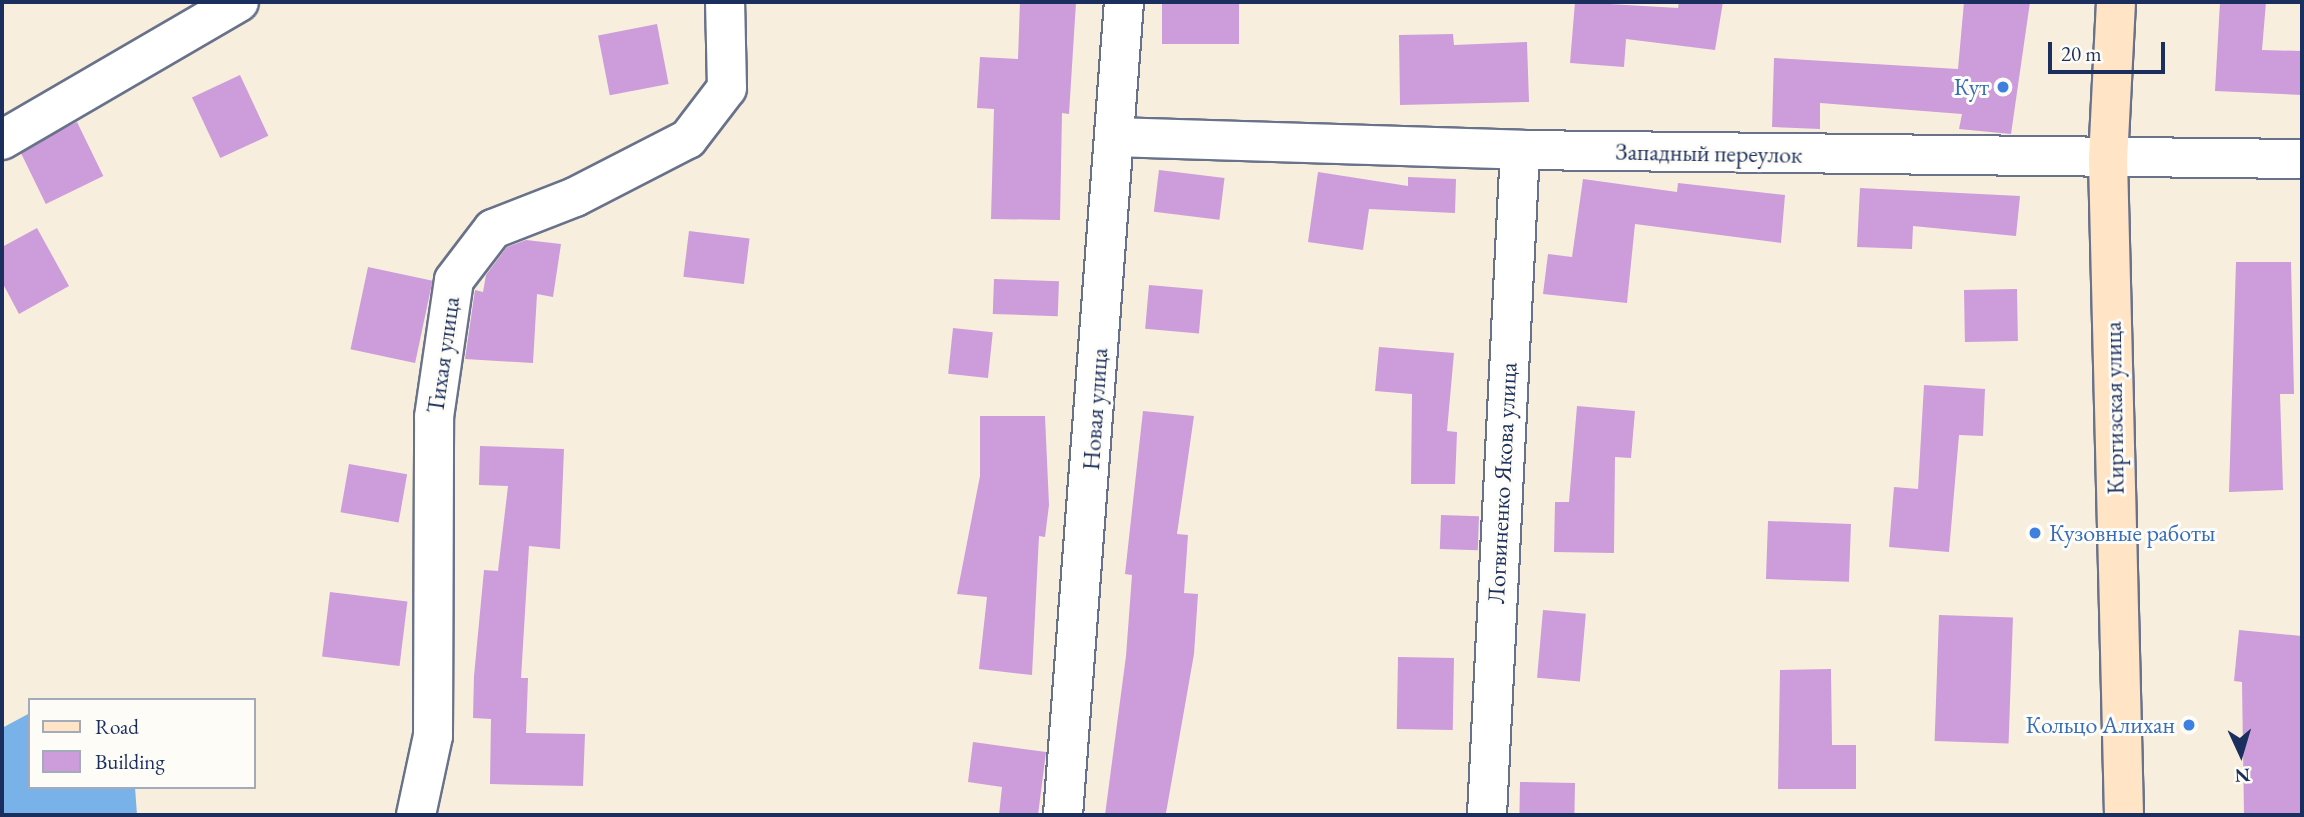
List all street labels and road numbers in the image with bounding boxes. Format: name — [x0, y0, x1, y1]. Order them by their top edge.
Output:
street label: Западный переулок — [1615, 137, 1803, 169]
street label: Тихая улица — [421, 295, 465, 415]
street label: Киргизская улица — [2098, 321, 2130, 495]
street label: Новая улица — [1076, 347, 1114, 471]
street label: Логвиненко Якова улица — [1481, 361, 1523, 605]

